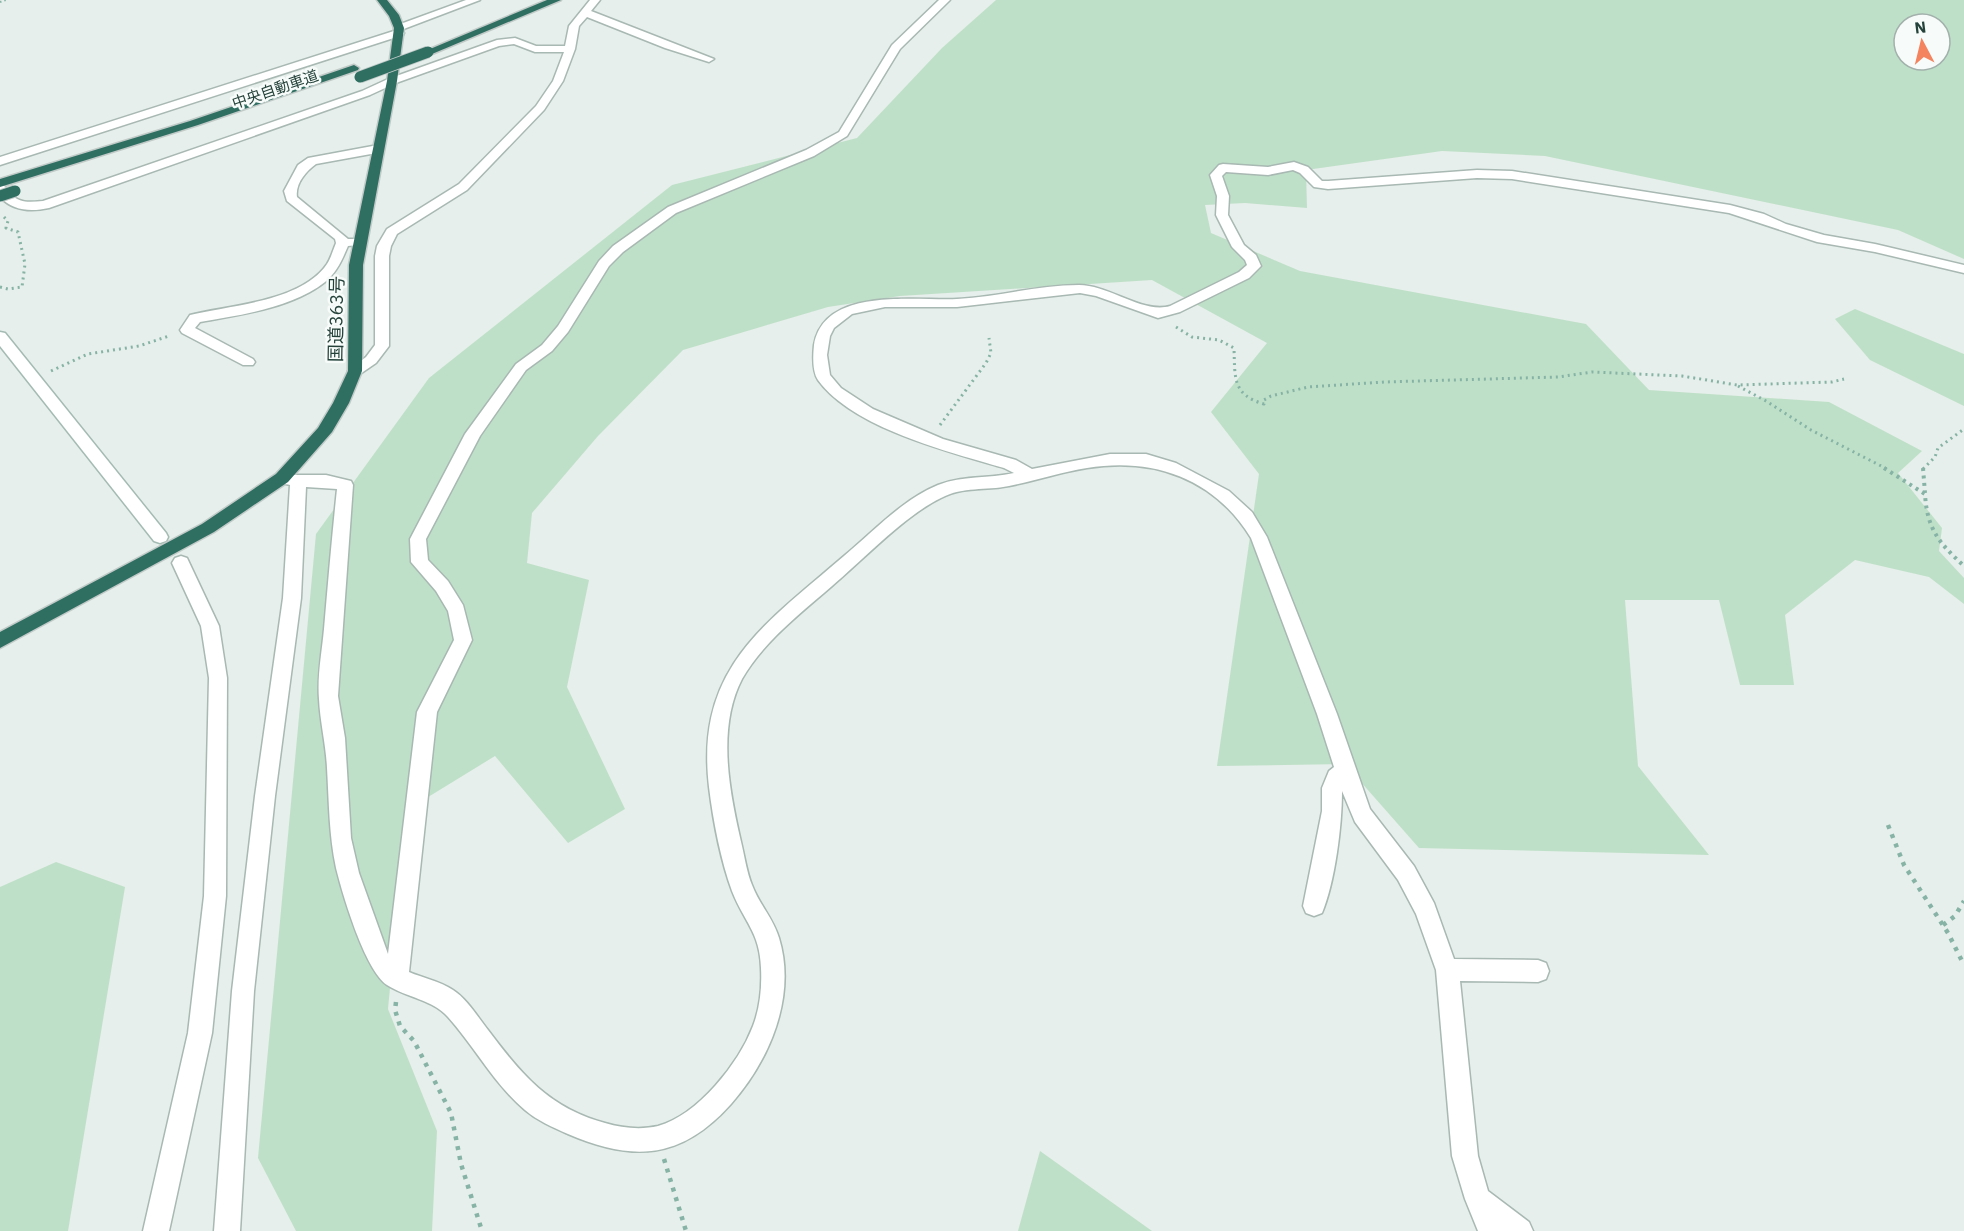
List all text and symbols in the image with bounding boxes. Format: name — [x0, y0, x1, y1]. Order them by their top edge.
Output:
north arrow — [1892, 12, 1952, 72]
text: N — [1913, 16, 1927, 38]
street label: 中央自動車道 — [229, 65, 321, 113]
street label: 国道363号 — [324, 276, 348, 362]

